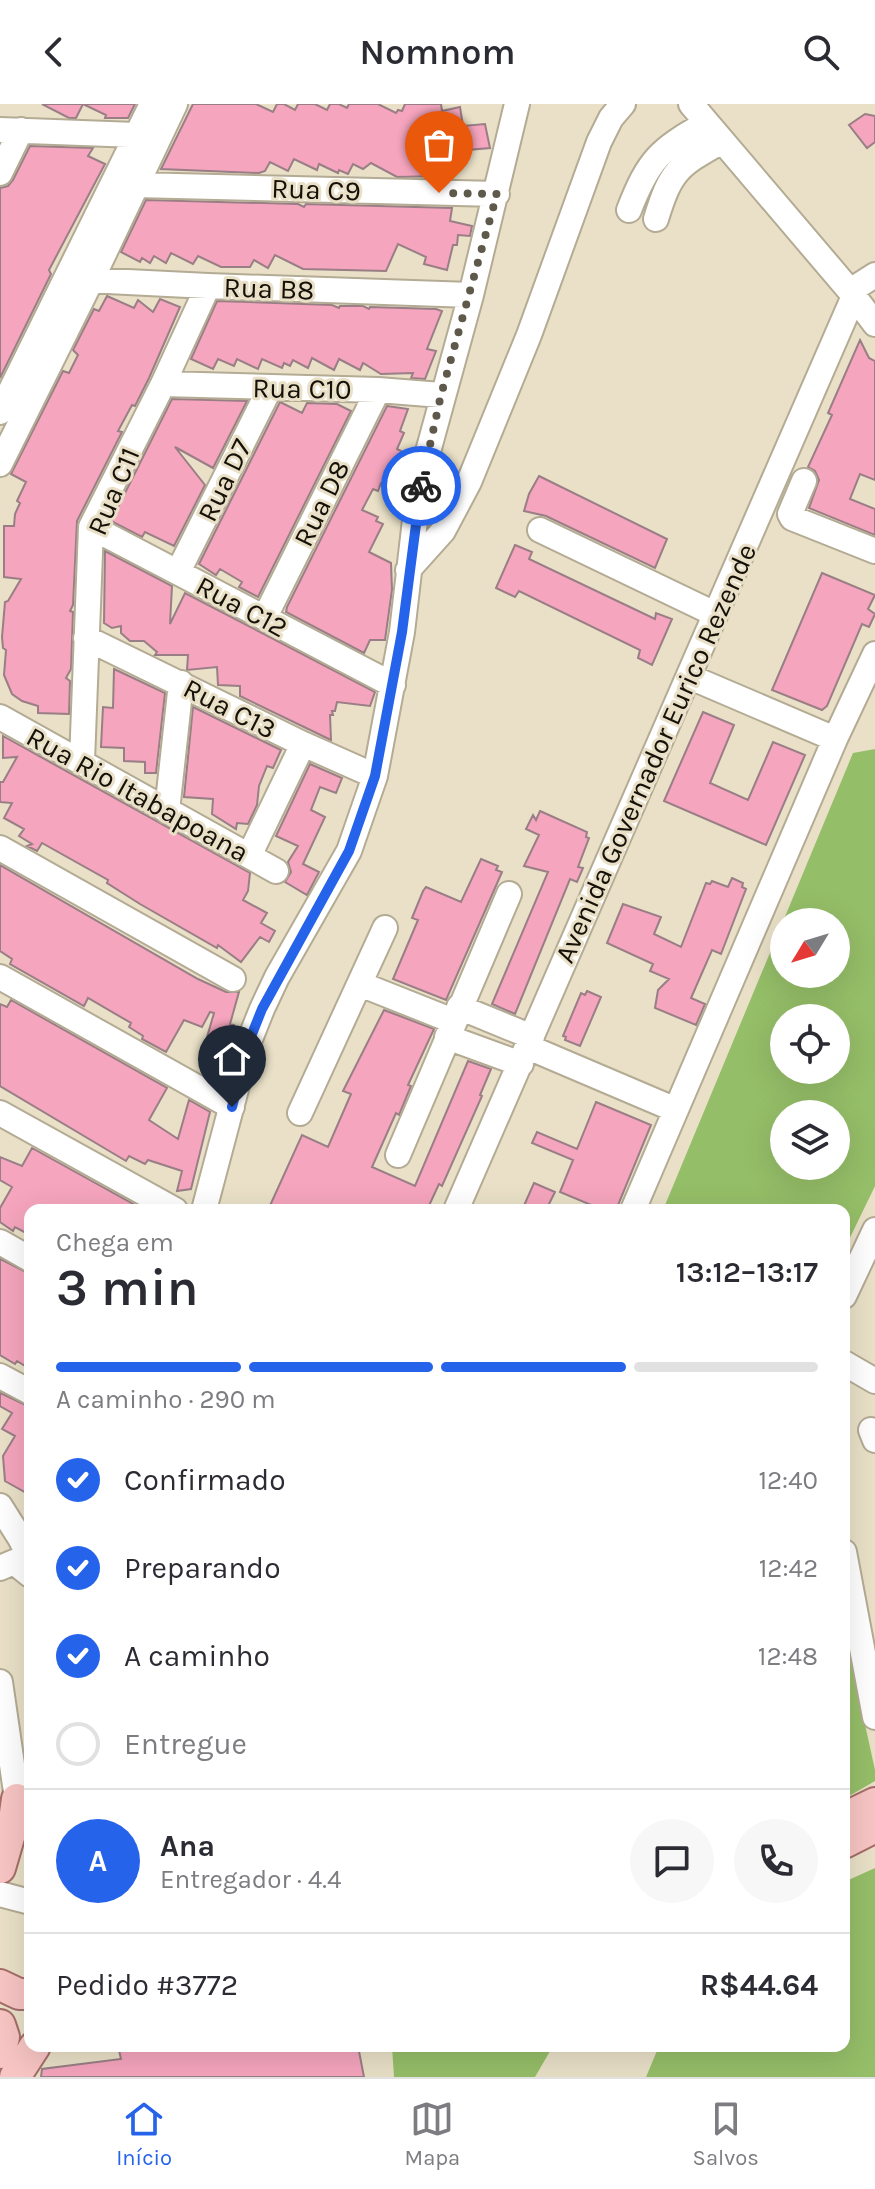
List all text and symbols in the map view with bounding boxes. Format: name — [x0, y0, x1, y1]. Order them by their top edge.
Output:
icon: back — [32, 30, 76, 74]
icon: search — [799, 30, 843, 74]
text: Nomnom — [359, 31, 516, 73]
pin — [405, 111, 473, 193]
icon: bag — [417, 123, 461, 167]
street label: Rua C9 — [271, 171, 361, 208]
street label: Rua B8 — [223, 270, 315, 307]
street label: Rua C10 — [252, 371, 352, 406]
street label: Rua D7 — [190, 434, 259, 527]
street label: Rua C11 — [80, 442, 147, 540]
courier — [381, 446, 461, 526]
street label: Rua D8 — [286, 455, 356, 552]
icon: bike — [399, 464, 443, 508]
street label: Avenida Governador Eurico Rezende — [548, 539, 763, 968]
street label: Rua C12 — [190, 569, 293, 644]
street label: Rua C13 — [178, 671, 281, 746]
street label: Rua Rio Itabapoana — [21, 720, 255, 869]
north arrow — [770, 908, 850, 988]
map controls — [770, 908, 850, 1180]
button: locate — [770, 1004, 850, 1084]
pin — [198, 1025, 266, 1107]
icon: home — [210, 1037, 254, 1081]
button: layers — [770, 1100, 850, 1180]
text: Chega em — [56, 1227, 174, 1258]
text: 13:12–13:17 — [676, 1254, 818, 1290]
text: 3 min — [56, 1257, 199, 1318]
text: A caminho · 290 m — [56, 1384, 276, 1415]
icon: check — [56, 1458, 100, 1502]
text: Confirmado — [124, 1462, 286, 1498]
text: 12:40 — [758, 1465, 818, 1496]
icon: check — [56, 1546, 100, 1590]
text: Preparando — [124, 1550, 281, 1586]
text: 12:42 — [759, 1553, 818, 1584]
icon: check — [56, 1634, 100, 1678]
text: A caminho — [124, 1638, 270, 1674]
text: 12:48 — [758, 1641, 818, 1672]
text: Entregue — [124, 1726, 247, 1762]
button: chat — [630, 1819, 714, 1903]
button: phone — [734, 1819, 818, 1903]
text: Ana — [160, 1828, 215, 1864]
text: A — [89, 1843, 107, 1879]
text: Entregador · 4.4 — [160, 1864, 342, 1895]
text: Pedido #3772 — [56, 1967, 238, 2003]
text: R$44.64 — [700, 1967, 818, 2003]
tab: Início — [116, 2097, 172, 2171]
tab: Mapa — [405, 2097, 460, 2171]
tab: Salvos — [693, 2097, 759, 2171]

